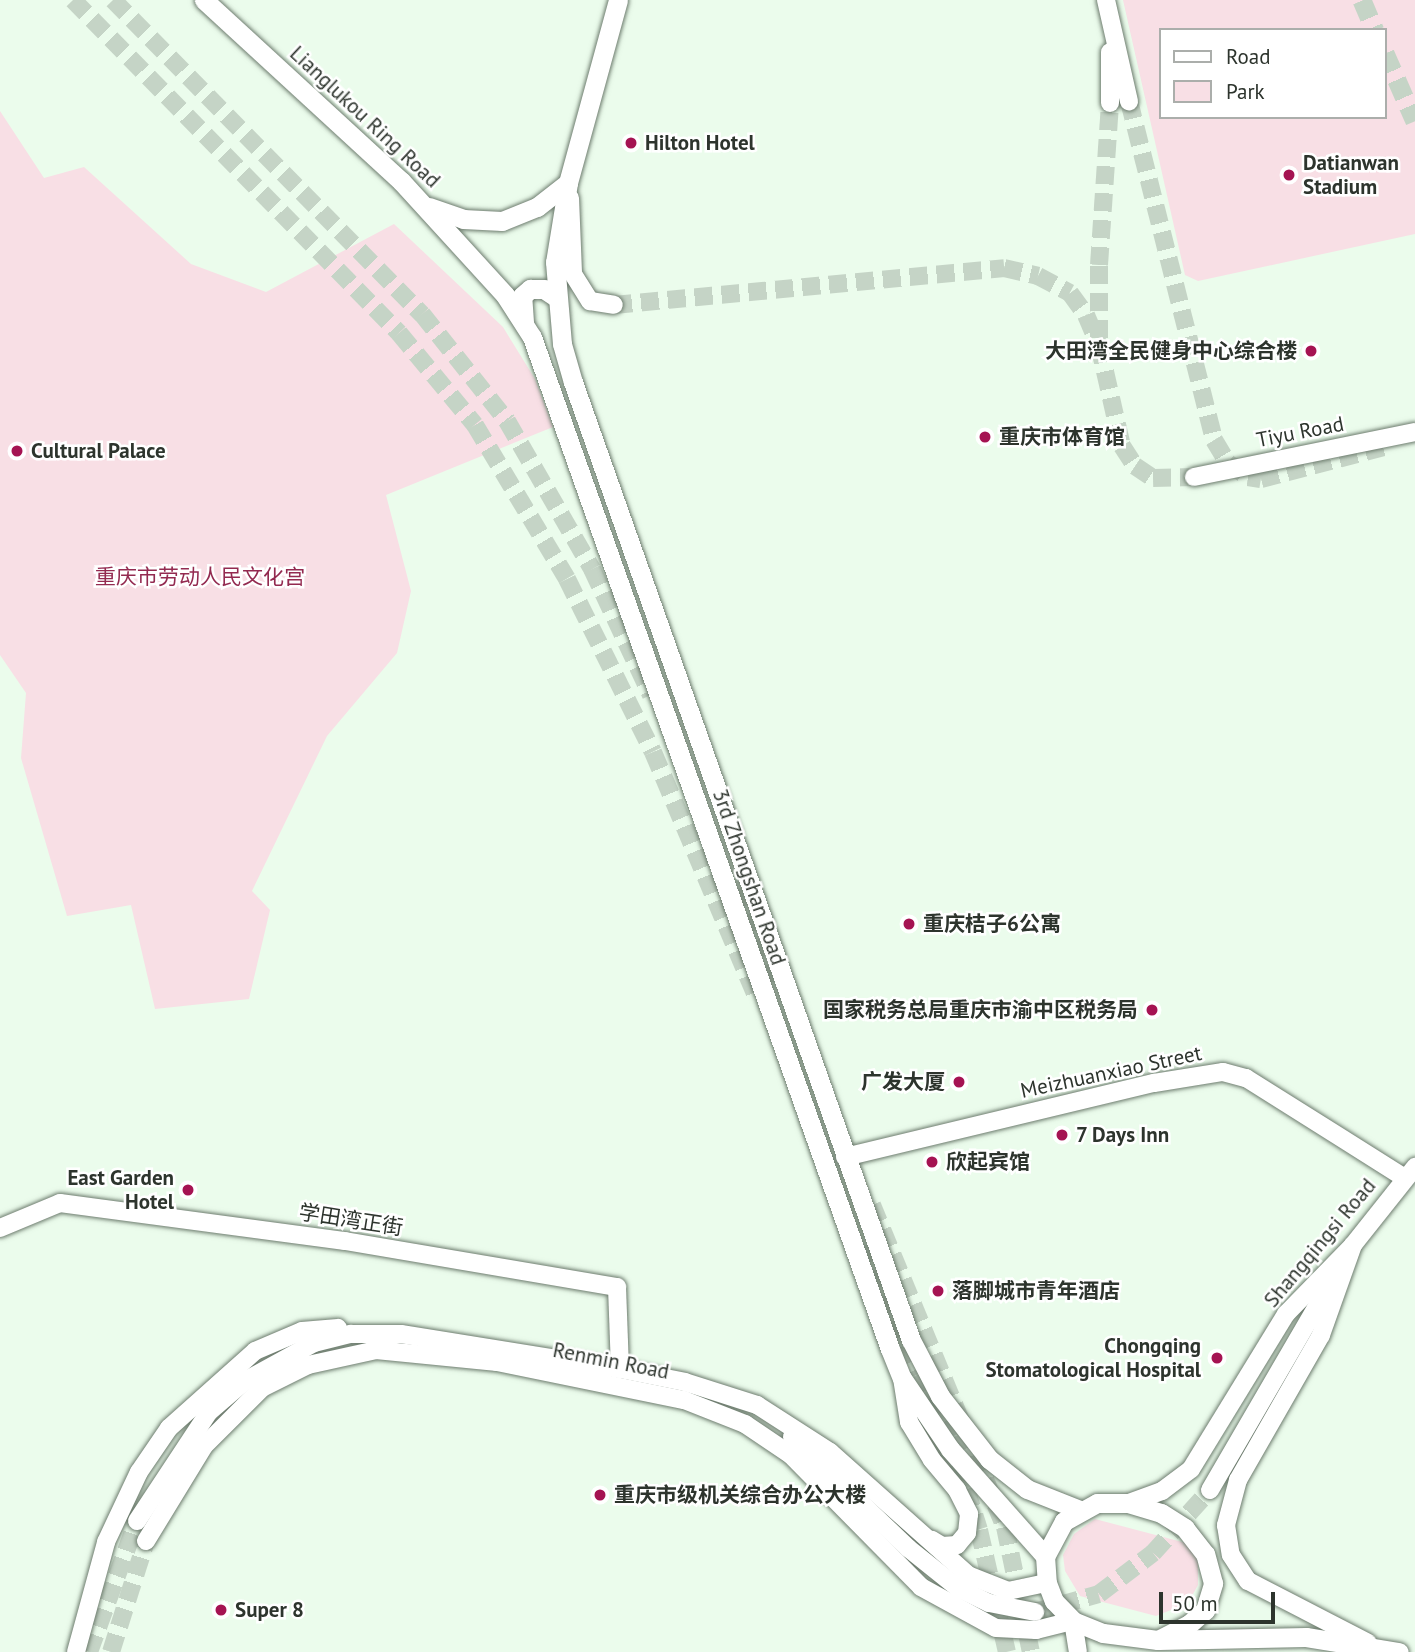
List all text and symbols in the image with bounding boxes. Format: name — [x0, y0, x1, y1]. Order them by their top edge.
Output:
legend — [1160, 28, 1387, 119]
street label: Lianglukou Ring Road — [285, 41, 445, 193]
text: Road — [1226, 43, 1270, 70]
text: Park — [1226, 78, 1265, 105]
place label: Hilton Hotel — [645, 130, 755, 156]
marker: Hilton Hotel — [623, 135, 639, 151]
place label: Datianwan Stadium — [1303, 150, 1399, 200]
marker: Datianwan Stadium — [1281, 167, 1297, 183]
place label: 大田湾全民健身中心综合楼 — [1045, 338, 1297, 364]
marker: 大田湾全民健身中心综合楼 — [1303, 343, 1319, 359]
street label: Tiyu Road — [1254, 411, 1346, 453]
place label: 重庆市体育馆 — [999, 424, 1125, 450]
marker: 重庆市体育馆 — [977, 429, 993, 445]
place label: Cultural Palace — [31, 438, 166, 464]
marker: Cultural Palace — [9, 443, 25, 459]
park label: 重庆市劳动人民文化宫 — [95, 564, 305, 590]
street label: 3rd Zhongshan Road — [707, 786, 791, 968]
place label: 重庆桔子6公寓 — [923, 911, 1061, 937]
marker: 重庆桔子6公寓 — [901, 916, 917, 932]
place label: 国家税务总局重庆市渝中区税务局 — [823, 997, 1138, 1023]
marker: 国家税务总局重庆市渝中区税务局 — [1144, 1002, 1160, 1018]
street label: Meizhuanxiao Street — [1018, 1041, 1204, 1103]
place label: 广发大厦 — [861, 1069, 945, 1095]
marker: 广发大厦 — [951, 1074, 967, 1090]
place label: 7 Days Inn — [1076, 1122, 1170, 1148]
marker: 7 Days Inn — [1054, 1127, 1070, 1143]
place label: 欣起宾馆 — [946, 1149, 1030, 1175]
marker: 欣起宾馆 — [924, 1154, 940, 1170]
place label: East Garden Hotel — [67, 1165, 174, 1215]
street label: Shangqingsi Road — [1259, 1174, 1381, 1312]
marker: East Garden Hotel — [180, 1182, 196, 1198]
street label: 学田湾正街 — [297, 1199, 405, 1241]
place label: 落脚城市青年酒店 — [952, 1278, 1120, 1304]
marker: 落脚城市青年酒店 — [930, 1283, 946, 1299]
place label: Chongqing Stomatological Hospital — [985, 1333, 1201, 1383]
street label: Renmin Road — [551, 1337, 671, 1385]
marker: Chongqing Stomatological Hospital — [1207, 1348, 1227, 1368]
place label: 重庆市级机关综合办公大楼 — [614, 1482, 866, 1508]
marker: 重庆市级机关综合办公大楼 — [592, 1487, 608, 1503]
scale bar — [1163, 1578, 1278, 1622]
text: 50 m — [1172, 1590, 1218, 1617]
place label: Super 8 — [235, 1597, 304, 1623]
marker: Super 8 — [213, 1602, 229, 1618]

